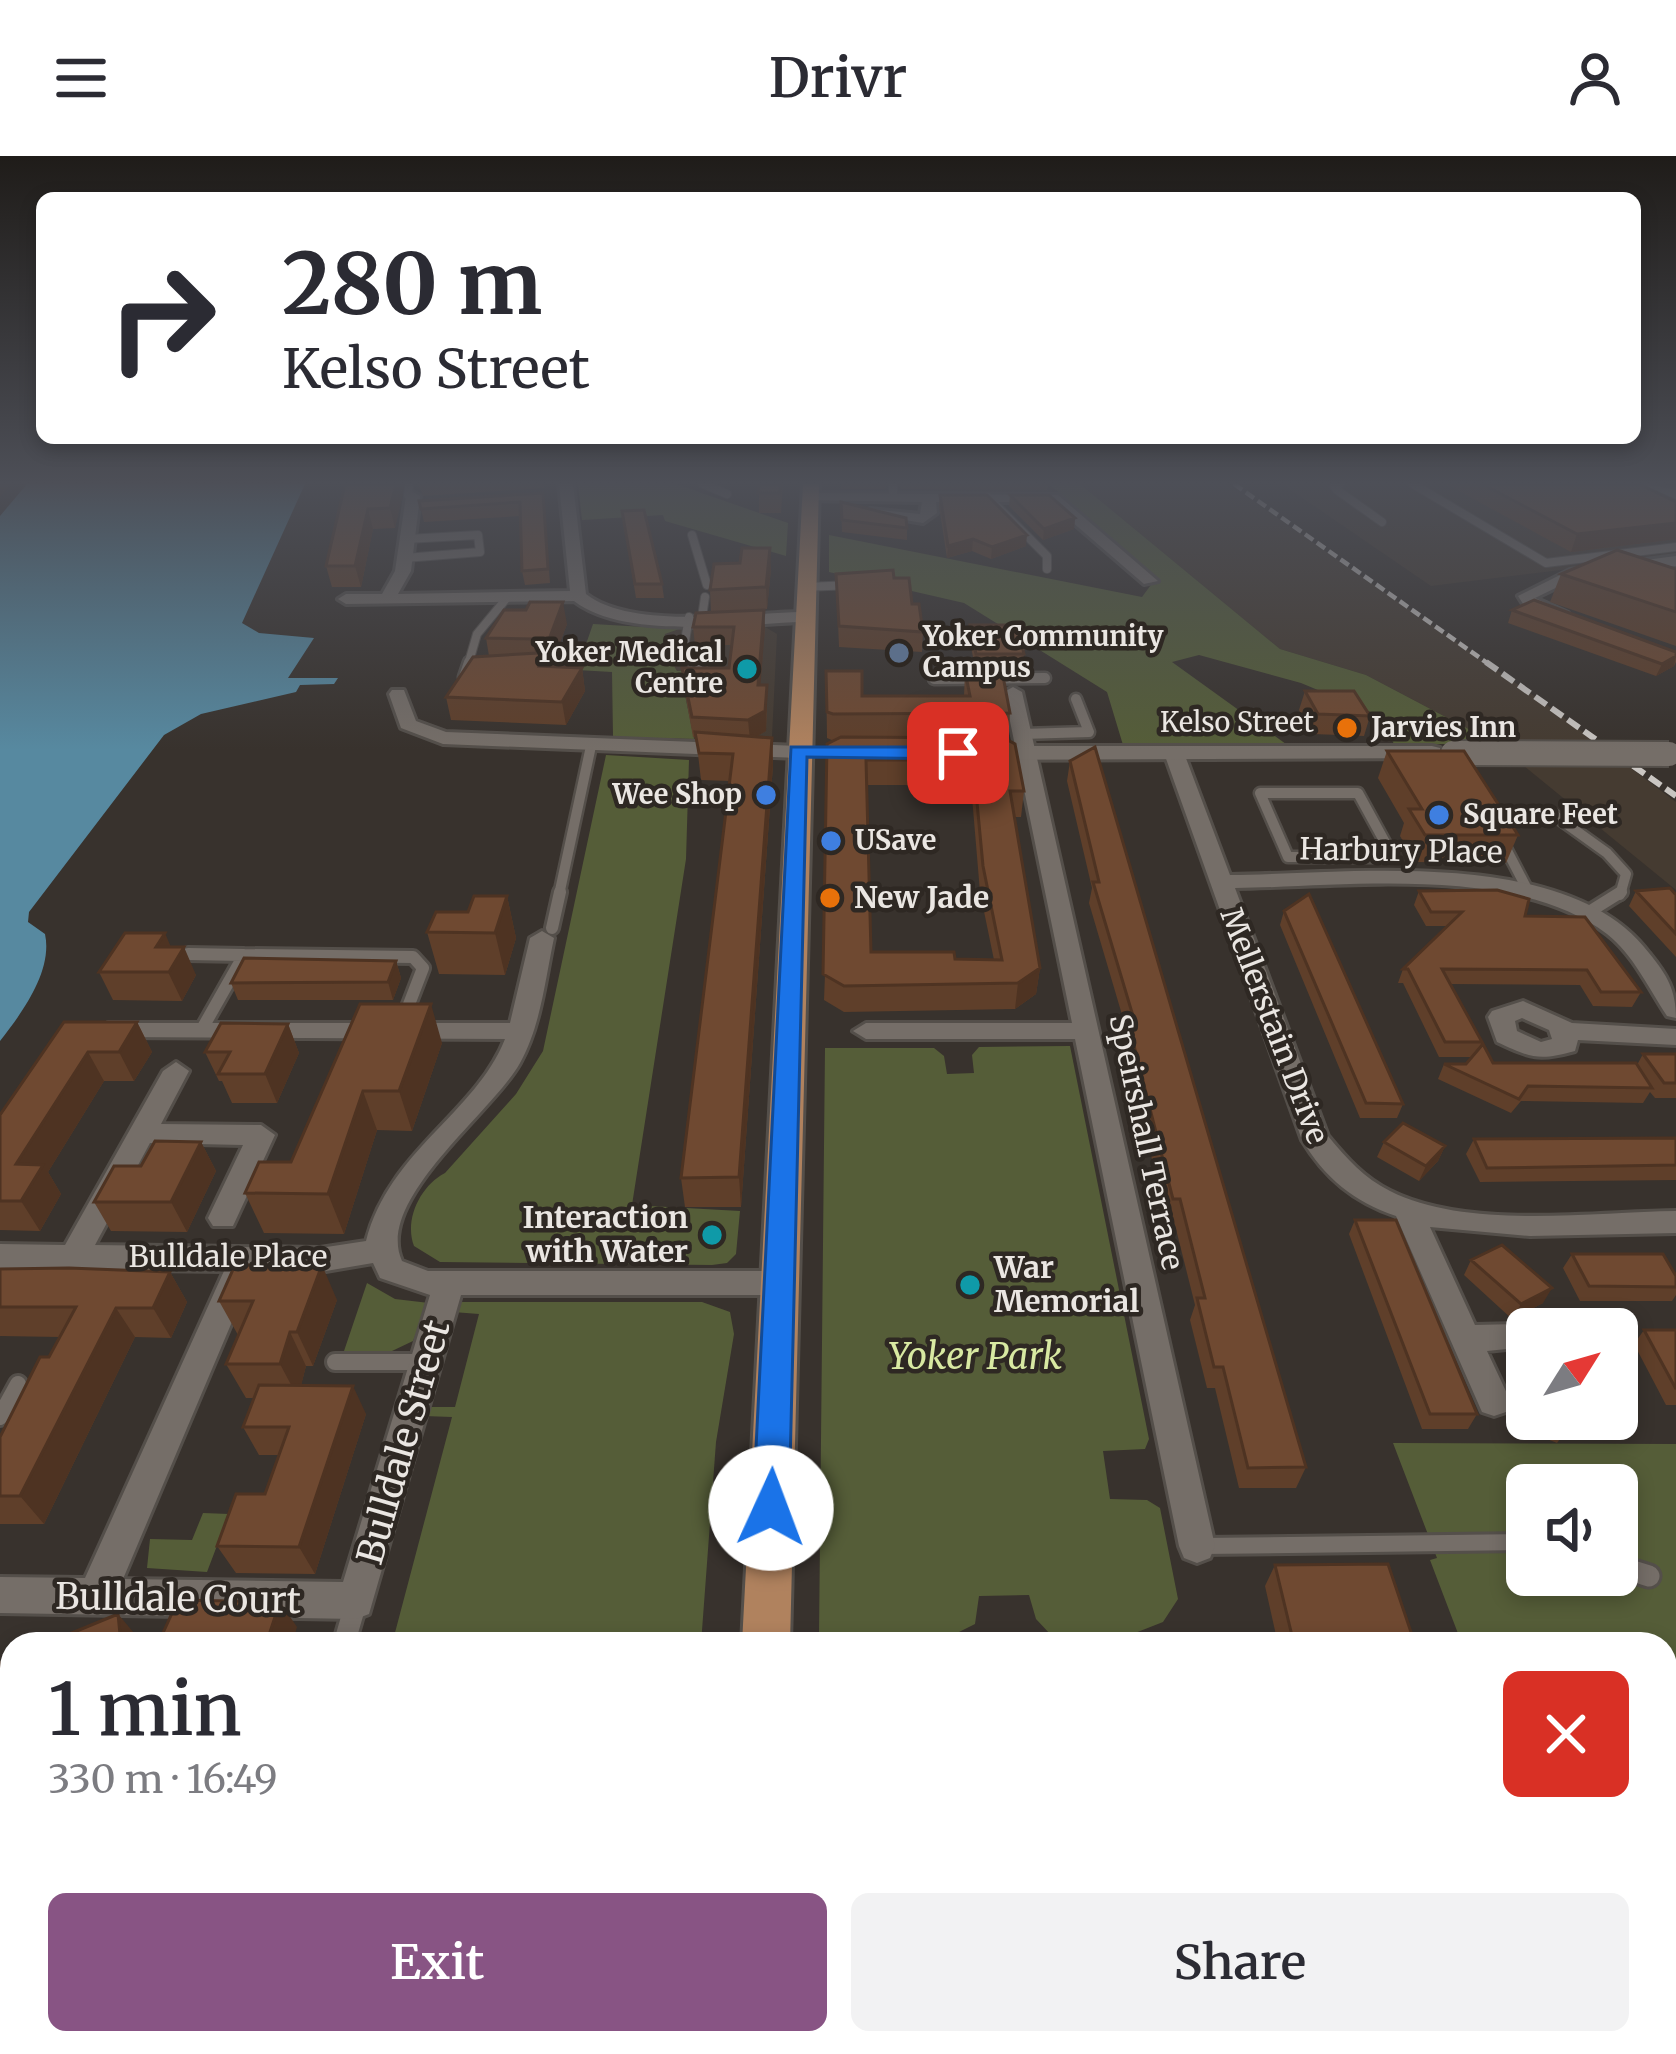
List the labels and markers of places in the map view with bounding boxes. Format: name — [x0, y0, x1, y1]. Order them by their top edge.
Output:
place label: Yoker Community Campus — [922, 619, 1165, 684]
place label: Yoker Medical Centre — [535, 635, 723, 700]
marker: Yoker Community Campus — [886, 640, 912, 666]
marker: Yoker Medical Centre — [734, 656, 760, 682]
pin — [907, 702, 1009, 804]
place label: Jarvies Inn — [1370, 710, 1516, 744]
marker: Jarvies Inn — [1334, 715, 1360, 741]
place label: Wee Shop — [612, 777, 742, 811]
marker: Wee Shop — [753, 782, 779, 808]
place label: Square Feet — [1463, 797, 1618, 831]
marker: Square Feet — [1426, 802, 1452, 828]
place label: USave — [855, 823, 936, 857]
marker: USave — [818, 828, 844, 854]
place label: New Jade — [854, 878, 989, 916]
marker: New Jade — [817, 885, 843, 911]
place label: Interaction with Water — [523, 1198, 688, 1270]
marker: Interaction with Water — [699, 1222, 725, 1248]
place label: War Memorial — [993, 1248, 1139, 1320]
marker: War Memorial — [957, 1272, 983, 1298]

